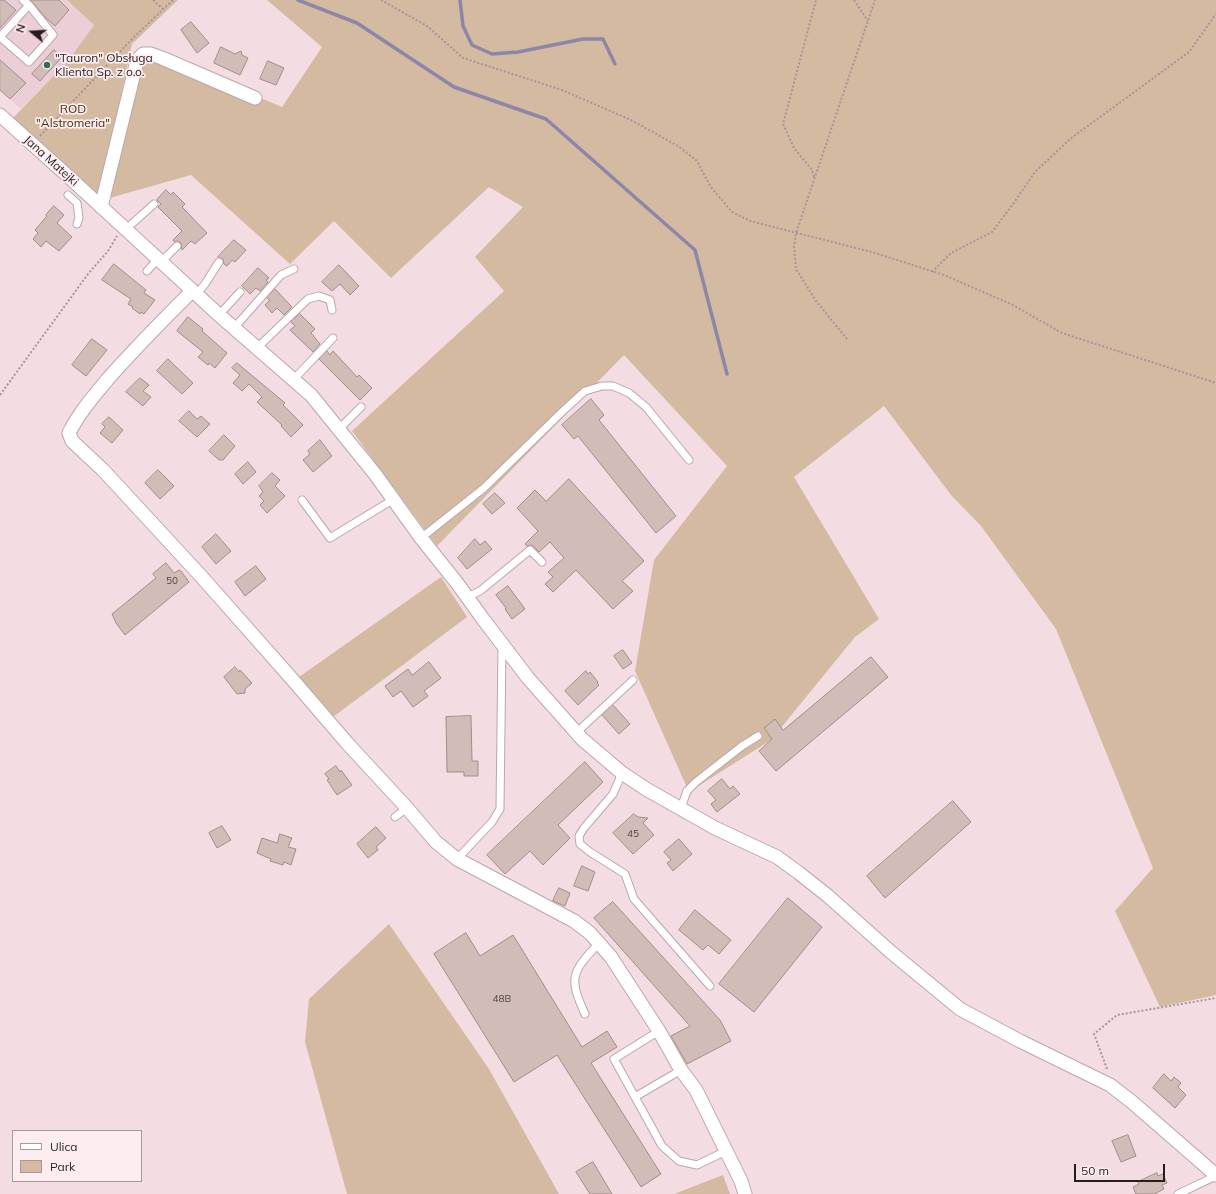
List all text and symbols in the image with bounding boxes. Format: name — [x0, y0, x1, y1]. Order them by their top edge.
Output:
north arrow — [12, 12, 52, 52]
text: N — [13, 22, 29, 34]
place label: "Tauron" Obsługa Klienta Sp. z o.o. — [55, 51, 153, 79]
marker: "Tauron" Obsługa Klienta Sp. z o.o. — [42, 60, 52, 70]
park label: ROD "Alstromeria" — [36, 102, 110, 130]
street label: Jana Matejki — [21, 133, 81, 189]
house number: 50 — [166, 575, 178, 587]
house number: 45 — [627, 828, 639, 840]
house number: 48B — [493, 993, 511, 1005]
legend — [12, 1130, 142, 1182]
text: Ulica — [50, 1139, 78, 1154]
scale bar — [1076, 1156, 1167, 1182]
text: Park — [50, 1159, 75, 1174]
text: 50 m — [1081, 1163, 1109, 1178]

